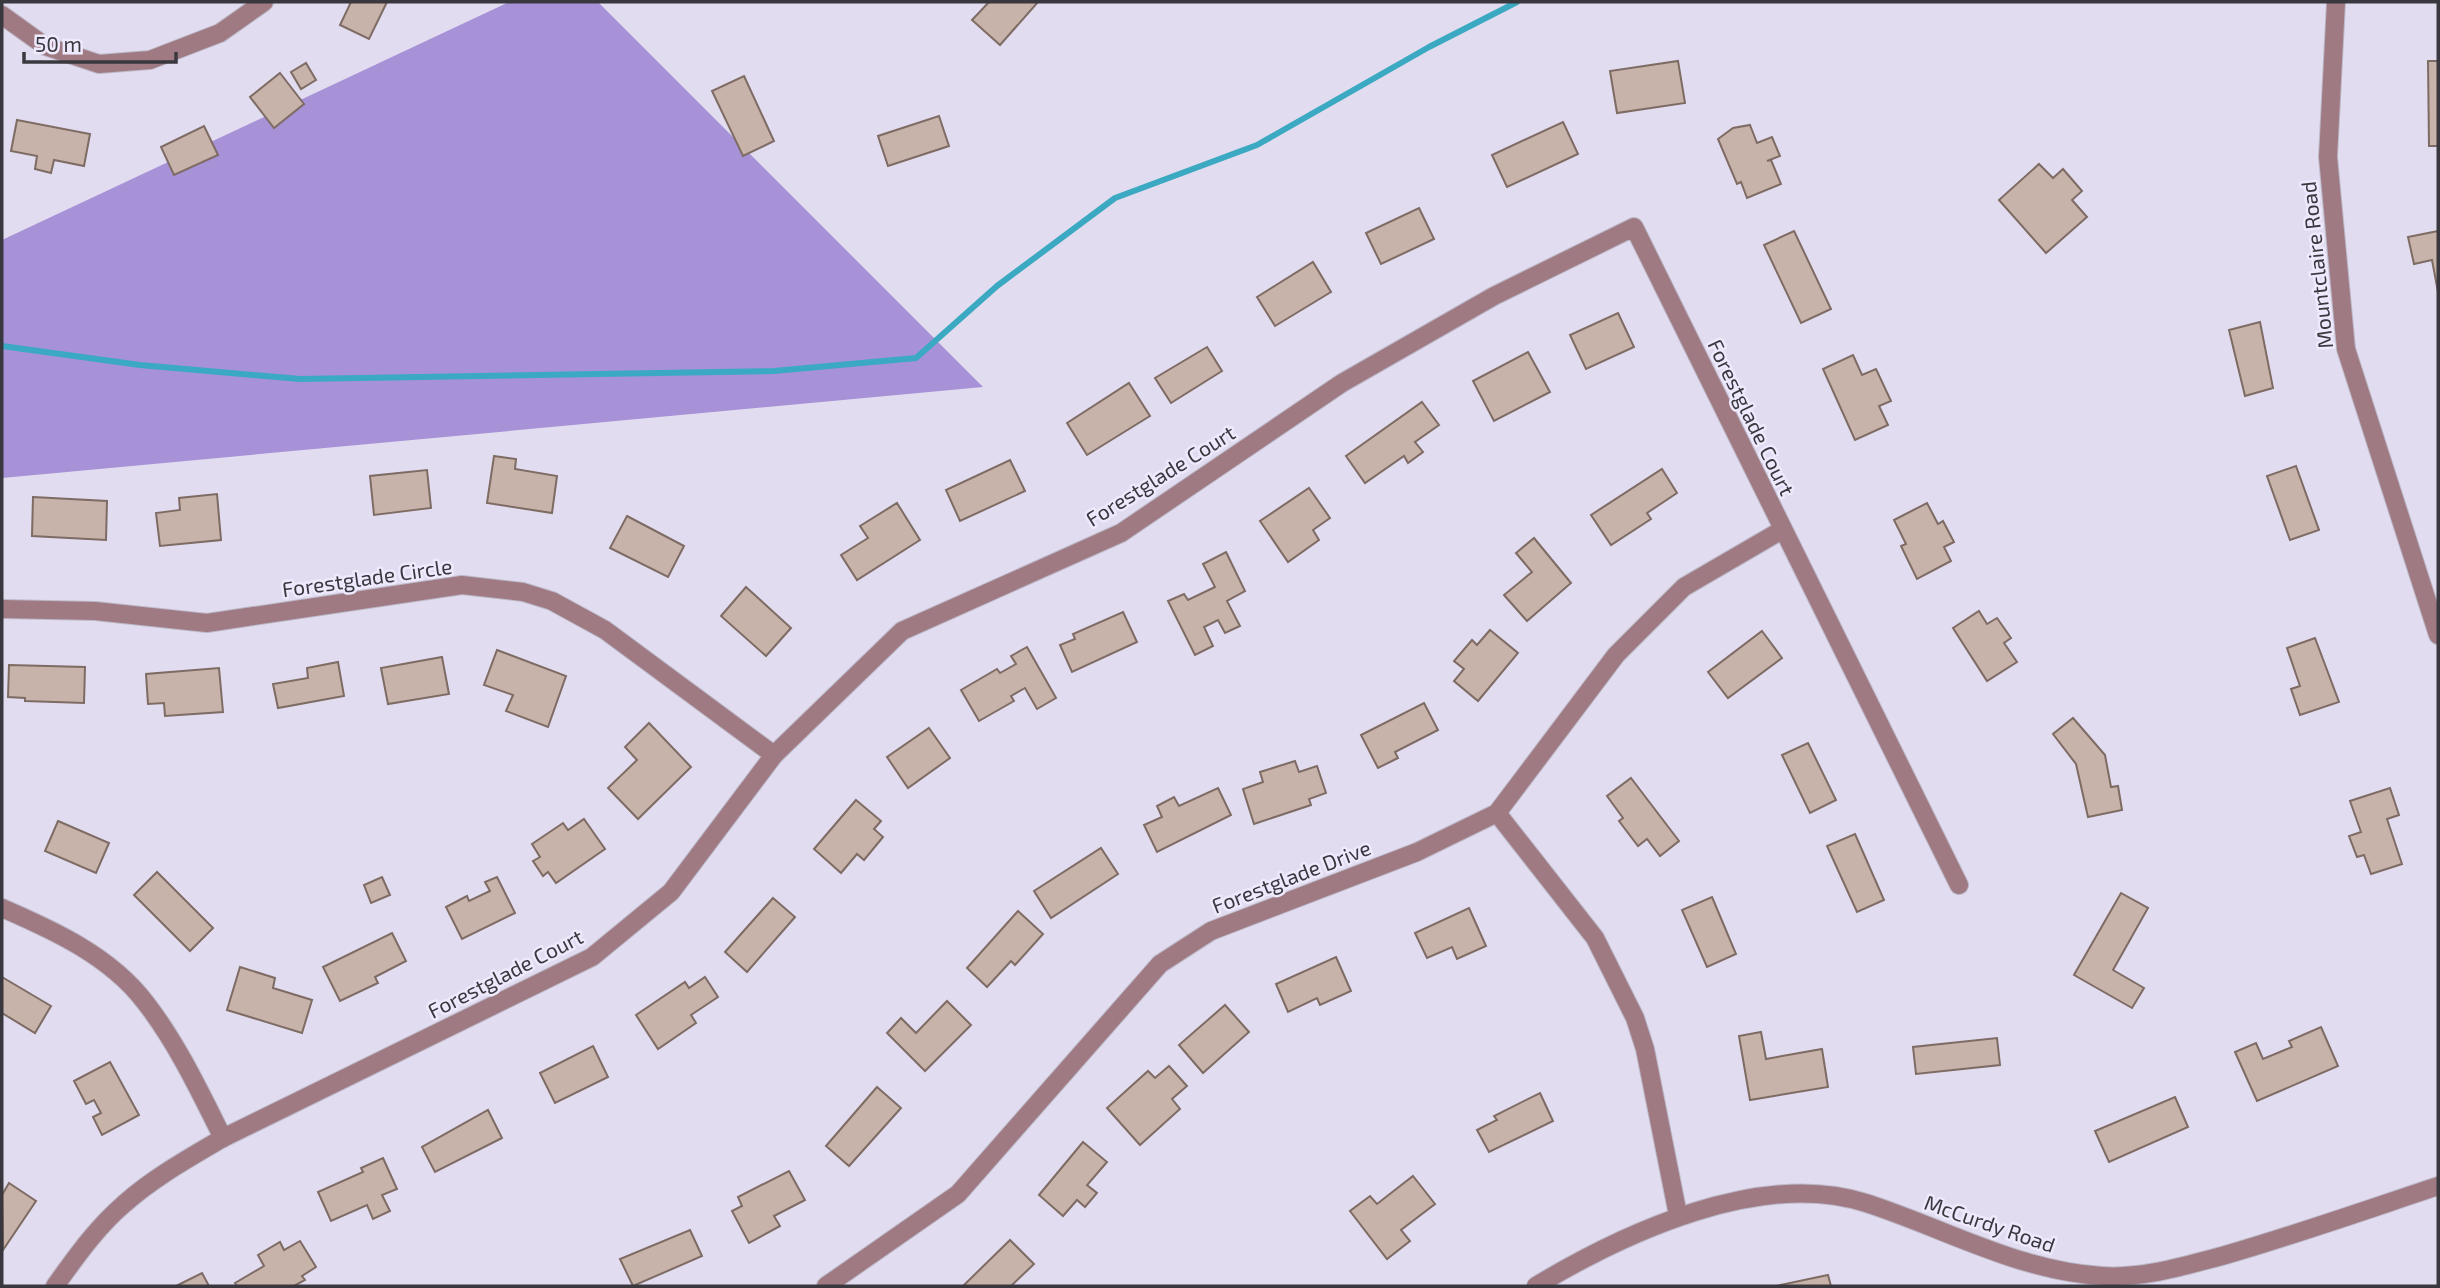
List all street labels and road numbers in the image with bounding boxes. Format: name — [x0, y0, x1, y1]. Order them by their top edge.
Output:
street label: Mountclaire Road — [2295, 180, 2337, 350]
street label: Forestglade Court — [1703, 335, 1801, 499]
street label: Forestglade Court — [1081, 419, 1239, 531]
street label: Forestglade Circle — [280, 553, 454, 601]
street label: Forestglade Drive — [1208, 834, 1374, 918]
street label: Forestglade Court — [423, 923, 587, 1023]
street label: McCurdy Road — [1921, 1189, 2059, 1257]

